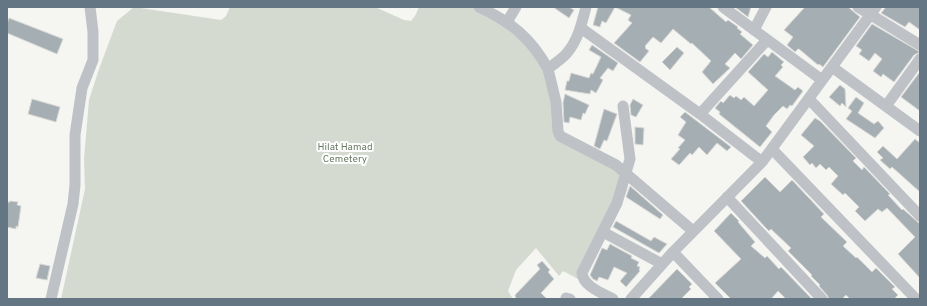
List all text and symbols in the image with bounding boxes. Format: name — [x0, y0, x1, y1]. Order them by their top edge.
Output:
park label: Hilat Hamad Cemetery — [317, 141, 373, 166]

